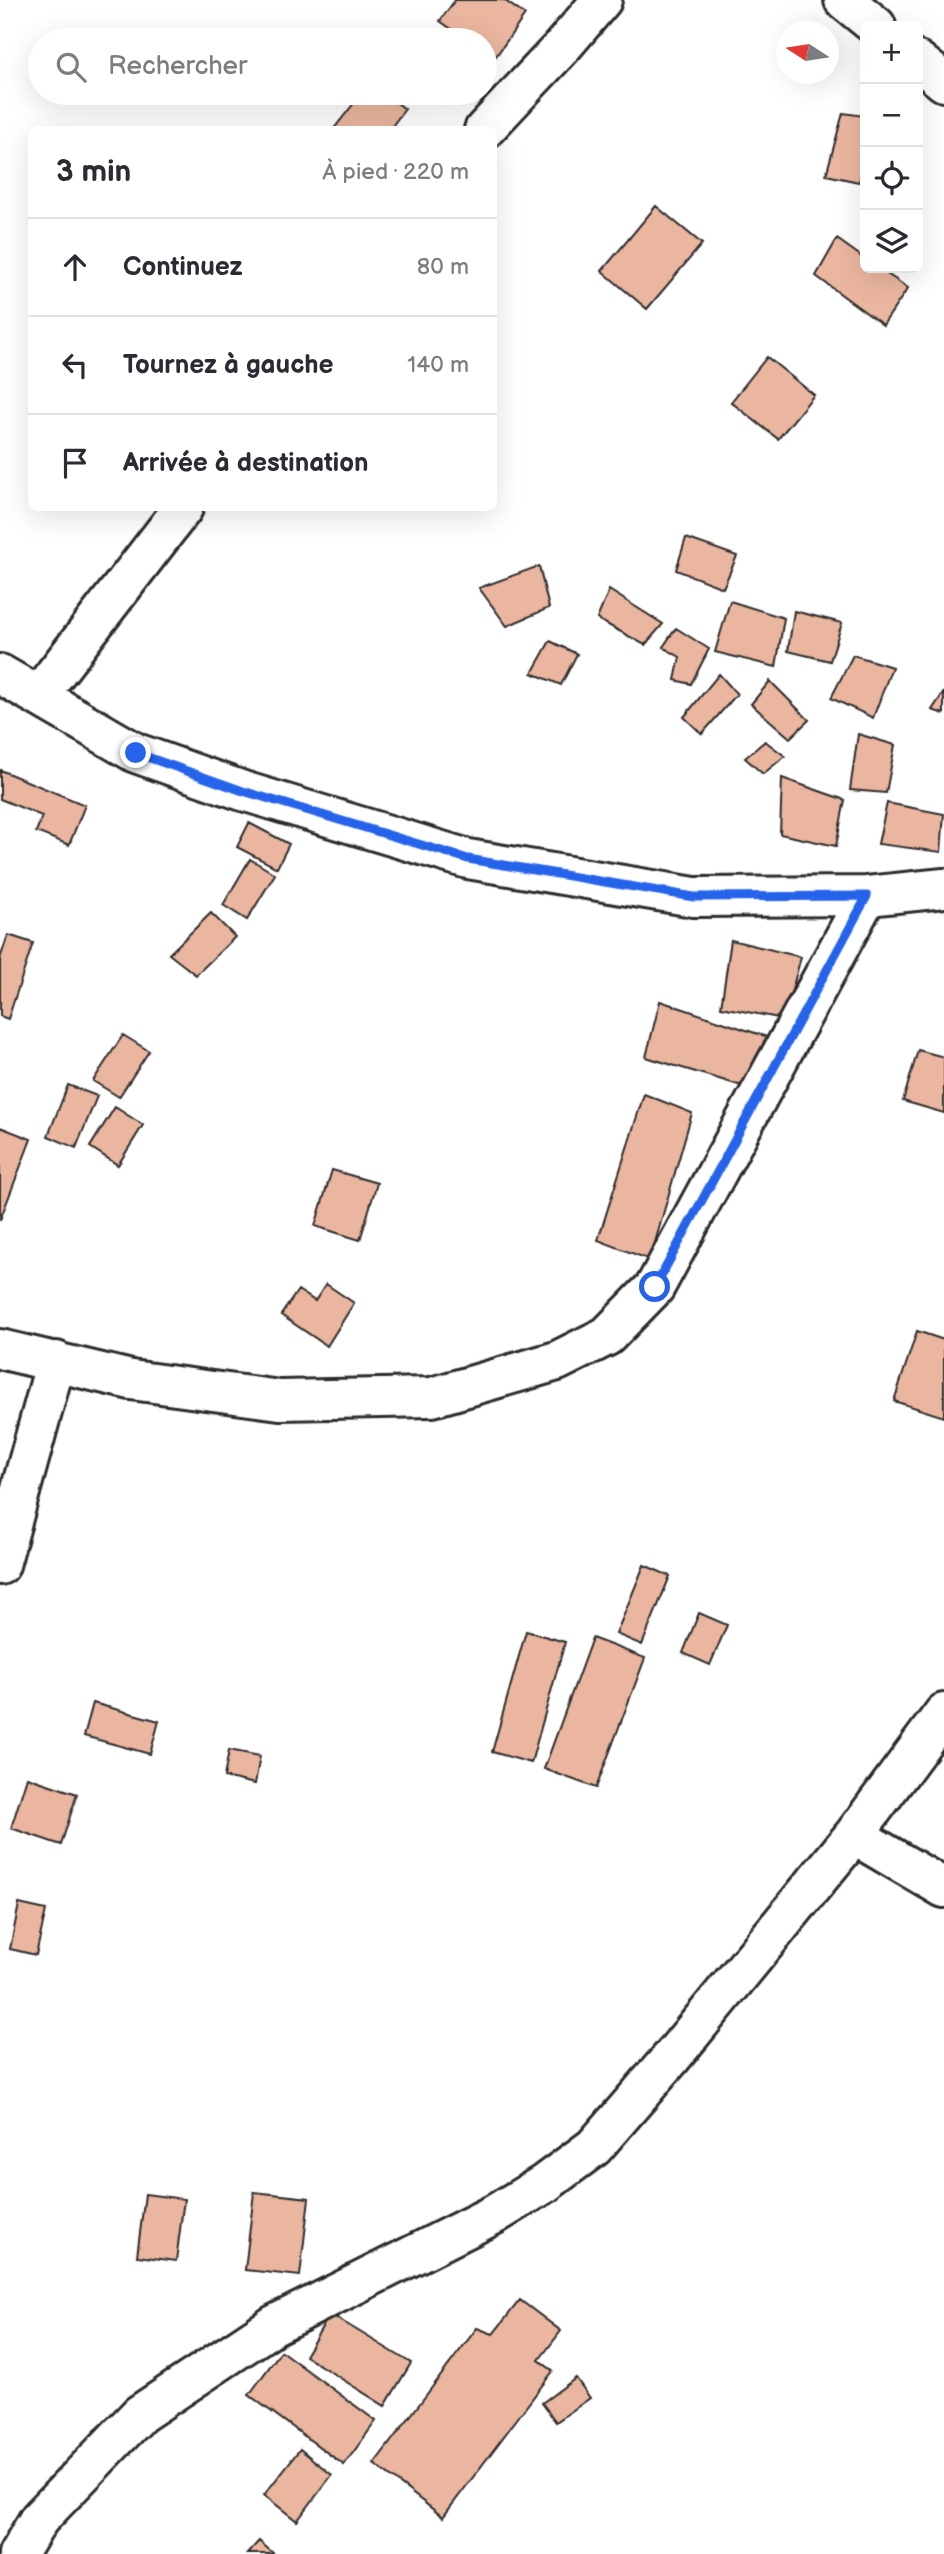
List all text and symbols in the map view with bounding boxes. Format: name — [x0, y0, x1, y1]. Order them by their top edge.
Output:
north arrow — [776, 21, 839, 84]
map controls — [860, 21, 923, 273]
button: + — [860, 21, 923, 84]
search box — [28, 28, 497, 105]
icon: search — [52, 48, 90, 86]
text: Rechercher — [108, 51, 247, 82]
button: − — [860, 84, 923, 147]
button: locate — [860, 147, 923, 210]
text: 3 min — [56, 154, 131, 190]
text: À pied · 220 m — [322, 158, 469, 186]
button: layers — [860, 210, 923, 273]
icon: ahead — [56, 248, 94, 286]
text: Continuez — [123, 252, 243, 283]
text: 80 m — [417, 253, 469, 281]
icon: left — [56, 346, 94, 384]
text: Tournez à gauche — [123, 350, 334, 381]
text: 140 m — [407, 351, 469, 379]
icon: arrive — [56, 444, 94, 482]
text: Arrivée à destination — [123, 448, 369, 479]
route end — [120, 737, 151, 768]
route start — [639, 1271, 670, 1302]

